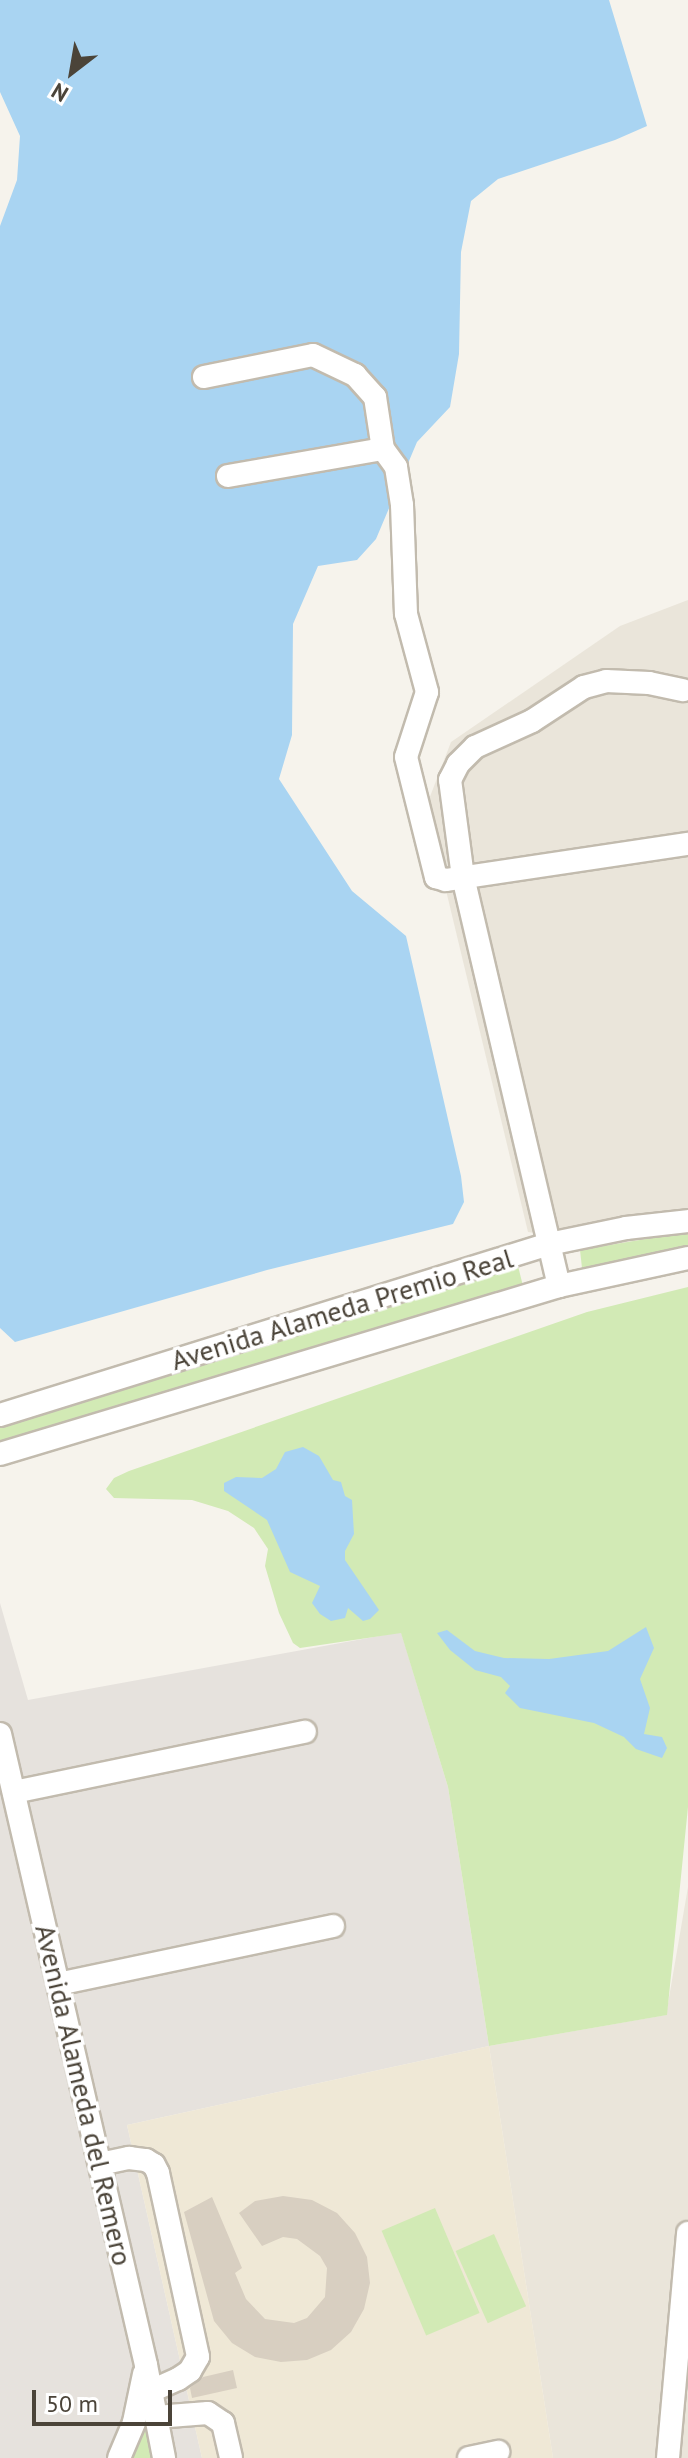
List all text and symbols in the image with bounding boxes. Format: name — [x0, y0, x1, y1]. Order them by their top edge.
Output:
north arrow — [32, 32, 112, 112]
text: N — [46, 77, 73, 108]
street label: Avenida Alameda Premio Real — [167, 1241, 517, 1377]
street label: Avenida Alameda del Remero — [28, 1921, 140, 2269]
scale bar — [36, 2374, 176, 2424]
text: 50 m — [46, 2388, 98, 2419]

